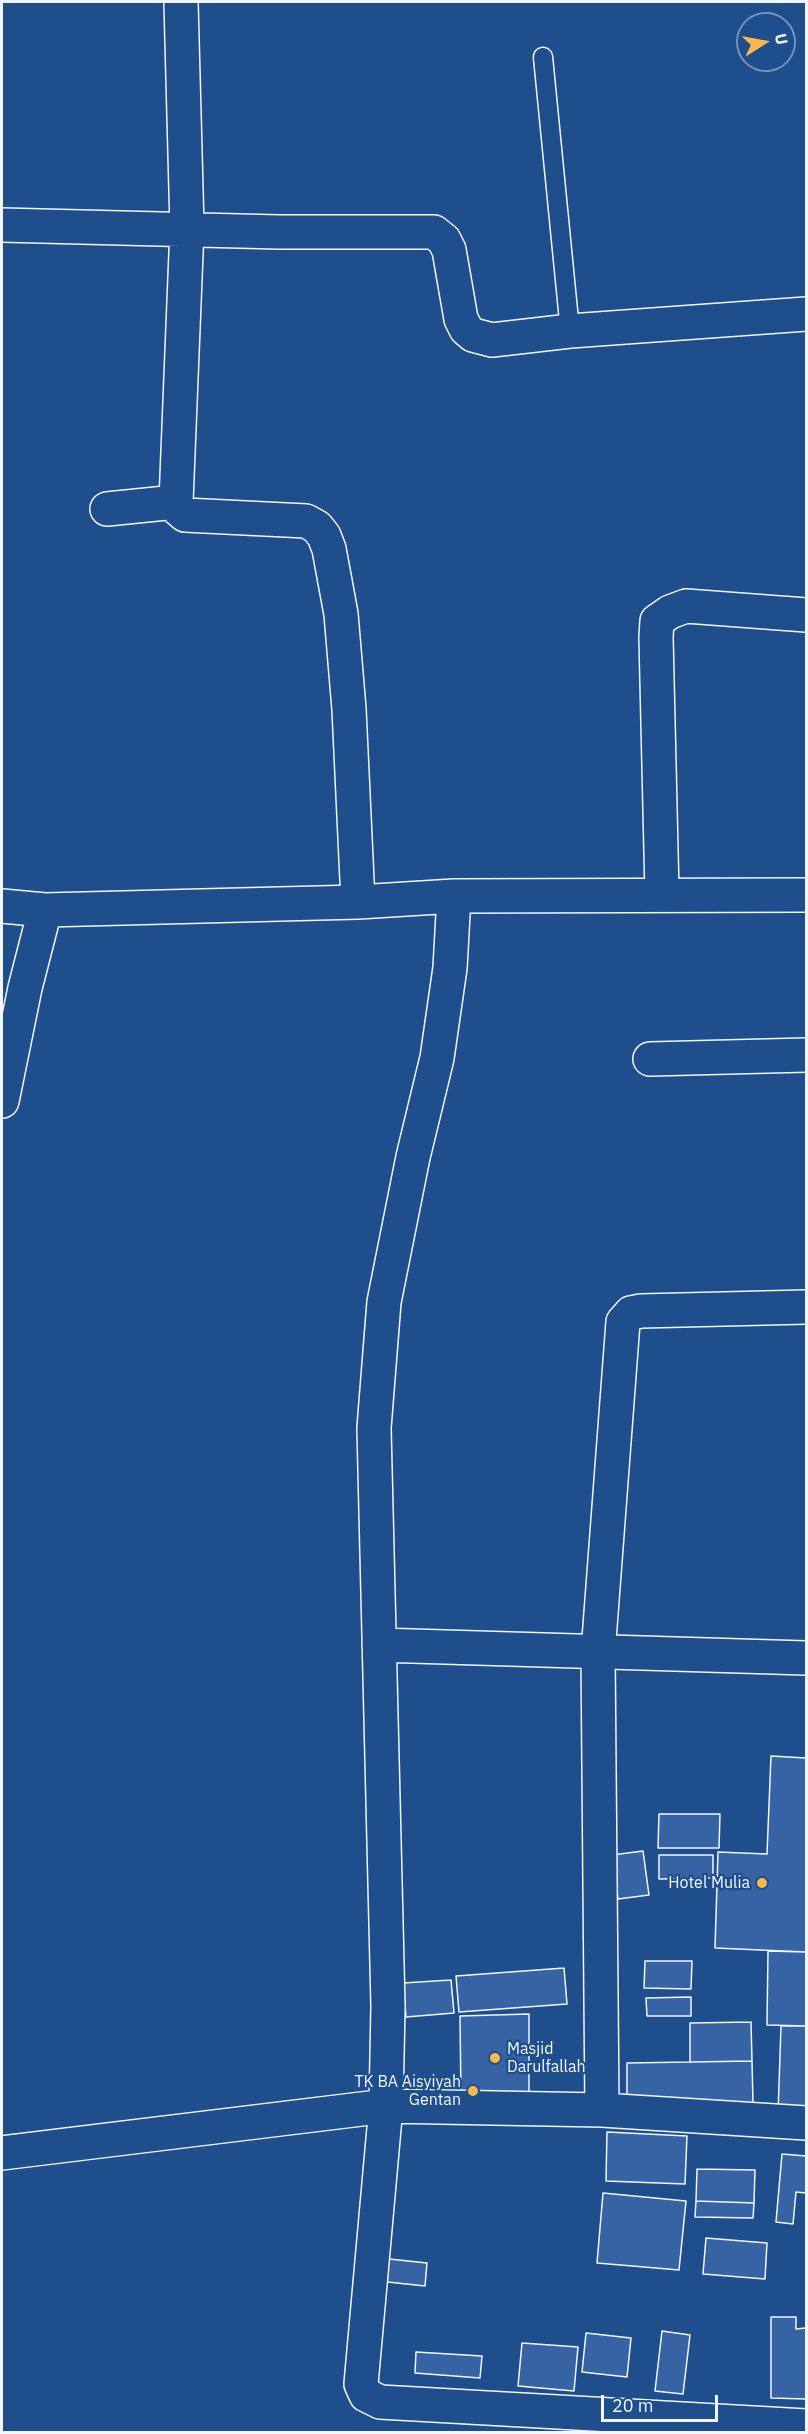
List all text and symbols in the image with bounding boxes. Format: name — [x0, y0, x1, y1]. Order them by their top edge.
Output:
north arrow — [736, 12, 796, 72]
text: U — [771, 32, 793, 46]
place label: Hotel Mulia — [668, 1873, 750, 1893]
marker: Hotel Mulia — [755, 1876, 769, 1890]
place label: Masjid Darulfallah — [507, 2039, 586, 2077]
marker: Masjid Darulfallah — [488, 2051, 502, 2065]
place label: TK BA Aisyiyah Gentan — [354, 2072, 461, 2110]
marker: TK BA Aisyiyah Gentan — [466, 2084, 480, 2098]
scale bar — [604, 2383, 721, 2421]
text: 20 m — [612, 2394, 654, 2417]

